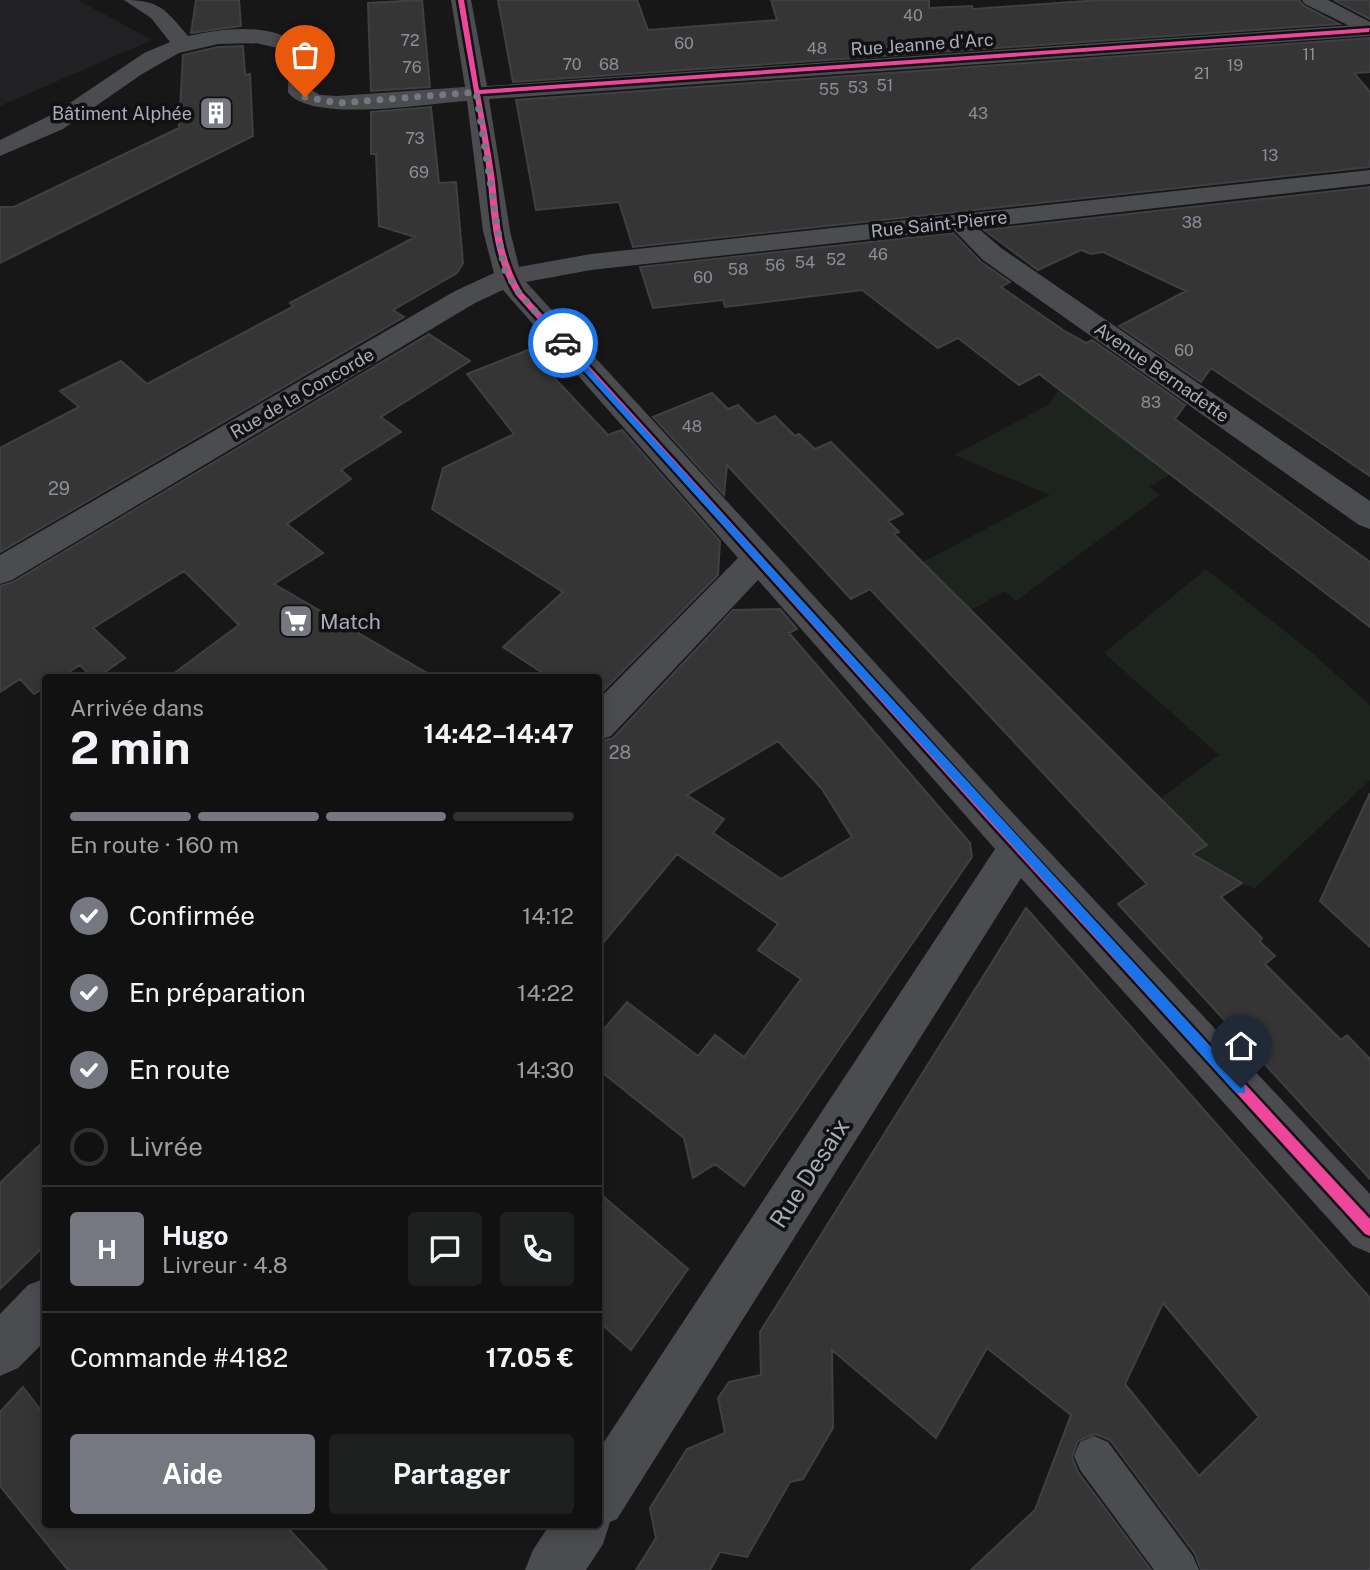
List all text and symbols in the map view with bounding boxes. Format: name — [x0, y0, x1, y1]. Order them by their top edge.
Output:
house number: 40 — [903, 6, 923, 25]
pin — [275, 25, 335, 97]
street label: Rue Jeanne d'Arc — [850, 29, 994, 59]
house number: 72 — [400, 31, 420, 50]
house number: 60 — [674, 34, 694, 53]
icon: bag — [286, 36, 324, 74]
house number: 48 — [807, 39, 827, 58]
house number: 11 — [1302, 45, 1316, 64]
house number: 70 — [562, 55, 582, 74]
house number: 68 — [599, 55, 619, 74]
house number: 19 — [1227, 56, 1243, 75]
house number: 76 — [402, 58, 422, 77]
house number: 21 — [1194, 64, 1210, 83]
house number: 51 — [877, 76, 893, 95]
house number: 53 — [848, 78, 868, 97]
house number: 55 — [819, 80, 839, 99]
building icon: Bâtiment Alphée — [197, 94, 235, 132]
place label: Bâtiment Alphée — [52, 103, 192, 124]
house number: 43 — [968, 104, 988, 123]
house number: 73 — [405, 129, 425, 148]
house number: 13 — [1262, 146, 1278, 165]
house number: 69 — [409, 163, 429, 182]
street label: Rue Saint-Pierre — [870, 206, 1008, 242]
house number: 38 — [1182, 213, 1202, 232]
house number: 46 — [868, 245, 888, 264]
house number: 52 — [826, 250, 846, 269]
house number: 54 — [795, 253, 815, 272]
house number: 56 — [765, 256, 785, 275]
house number: 58 — [728, 260, 748, 279]
house number: 60 — [693, 268, 713, 287]
courier — [528, 308, 598, 378]
street label: Avenue Bernadette — [1091, 318, 1233, 426]
icon: car — [544, 324, 582, 362]
house number: 60 — [1174, 341, 1194, 360]
street label: Rue de la Concorde — [226, 343, 378, 443]
house number: 83 — [1141, 393, 1161, 412]
house number: 48 — [682, 417, 702, 436]
house number: 29 — [48, 478, 70, 499]
supermarket icon: Match — [277, 602, 315, 640]
place label: Match — [320, 609, 381, 634]
text: Arrivée dans — [70, 694, 204, 721]
text: 14:42–14:47 — [423, 718, 574, 749]
text: 2 min — [70, 720, 190, 774]
house number: 28 — [609, 742, 631, 763]
text: En route · 160 m — [70, 831, 239, 858]
icon: check — [70, 897, 108, 935]
text: Confirmée — [129, 900, 255, 931]
text: 14:12 — [522, 902, 574, 929]
icon: check — [70, 974, 108, 1012]
text: En préparation — [129, 977, 306, 1008]
text: 14:22 — [517, 979, 574, 1006]
pin — [1211, 1016, 1271, 1088]
icon: home — [1222, 1027, 1260, 1065]
icon: check — [70, 1051, 108, 1089]
text: En route — [129, 1054, 230, 1085]
text: 14:30 — [517, 1056, 574, 1083]
street label: Rue Desaix — [763, 1113, 855, 1233]
text: Livrée — [129, 1131, 203, 1162]
button: chat — [408, 1212, 482, 1286]
button: phone — [500, 1212, 574, 1286]
text: Hugo — [162, 1220, 228, 1251]
text: H — [97, 1234, 117, 1265]
text: Livreur · 4.8 — [162, 1251, 288, 1278]
text: Commande #4182 — [70, 1342, 288, 1373]
text: 17.05 € — [485, 1342, 574, 1373]
button: Aide — [70, 1434, 315, 1514]
button: Partager — [329, 1434, 574, 1514]

